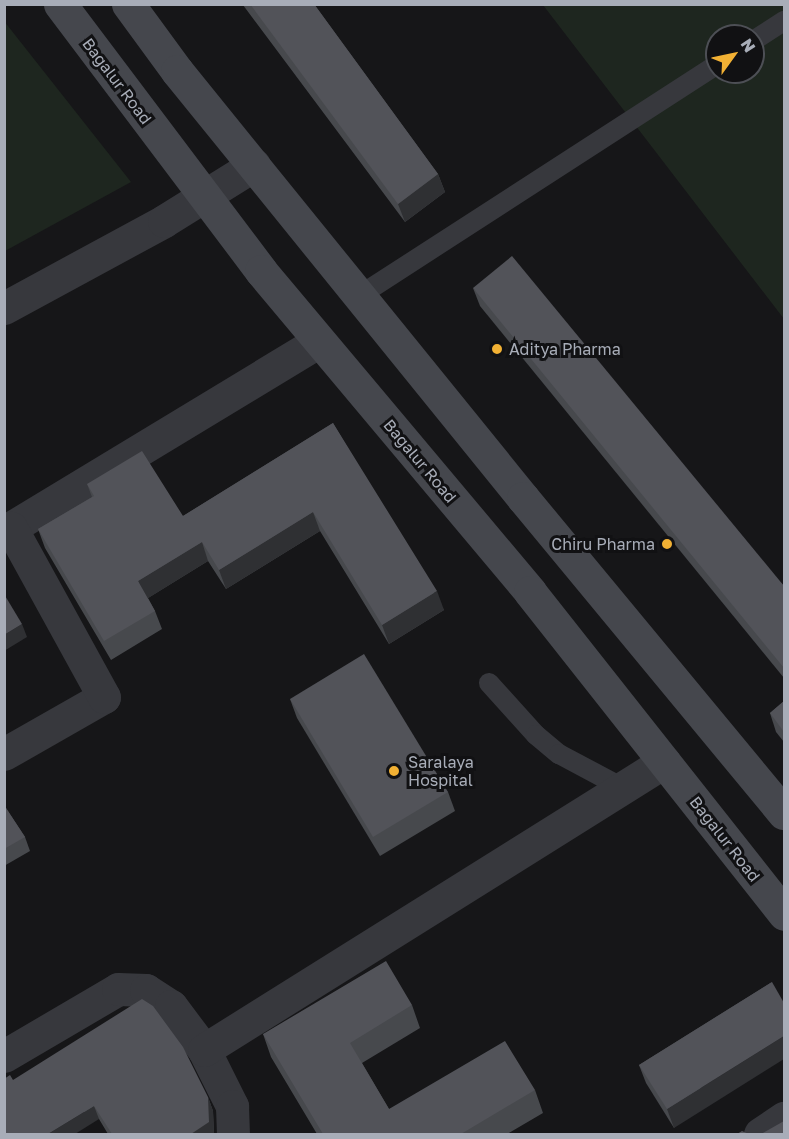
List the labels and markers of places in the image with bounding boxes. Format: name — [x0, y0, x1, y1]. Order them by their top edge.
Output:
place label: Aditya Pharma — [509, 339, 621, 359]
marker: Aditya Pharma — [490, 342, 504, 356]
place label: Chiru Pharma — [551, 534, 655, 554]
marker: Chiru Pharma — [660, 537, 674, 551]
place label: Saralaya Hospital — [408, 752, 474, 790]
marker: Saralaya Hospital — [385, 762, 403, 780]

